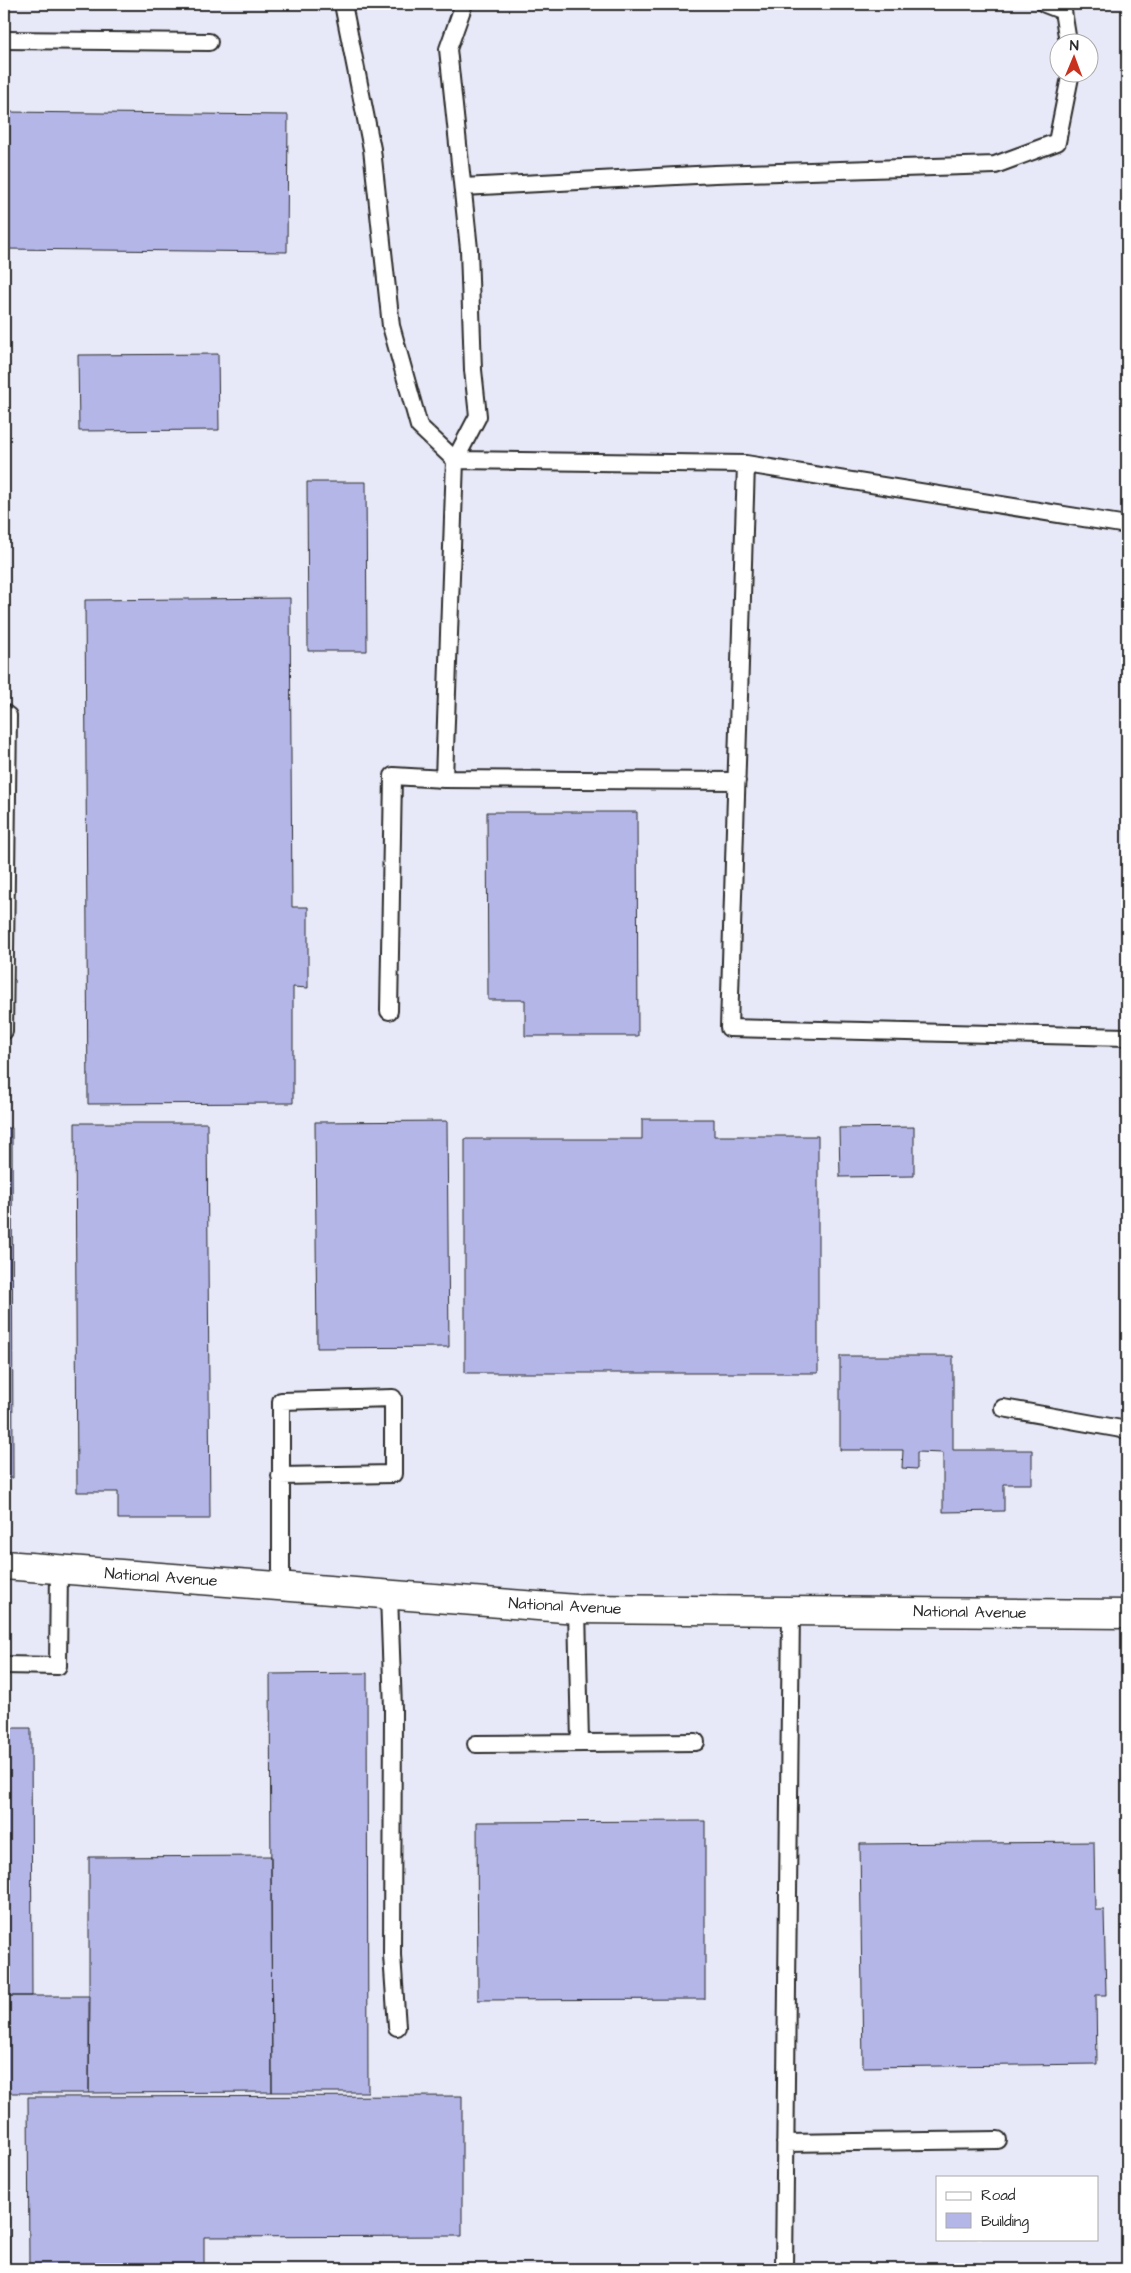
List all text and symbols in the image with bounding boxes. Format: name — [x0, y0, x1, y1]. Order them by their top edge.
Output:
north arrow — [1048, 32, 1098, 82]
text: N — [1070, 36, 1079, 56]
street label: National Avenue — [104, 1562, 219, 1592]
street label: National Avenue — [508, 1592, 622, 1620]
street label: National Avenue — [913, 1600, 1027, 1624]
legend — [936, 2176, 1098, 2240]
text: Road — [981, 2185, 1016, 2206]
text: Building — [981, 2211, 1029, 2233]

